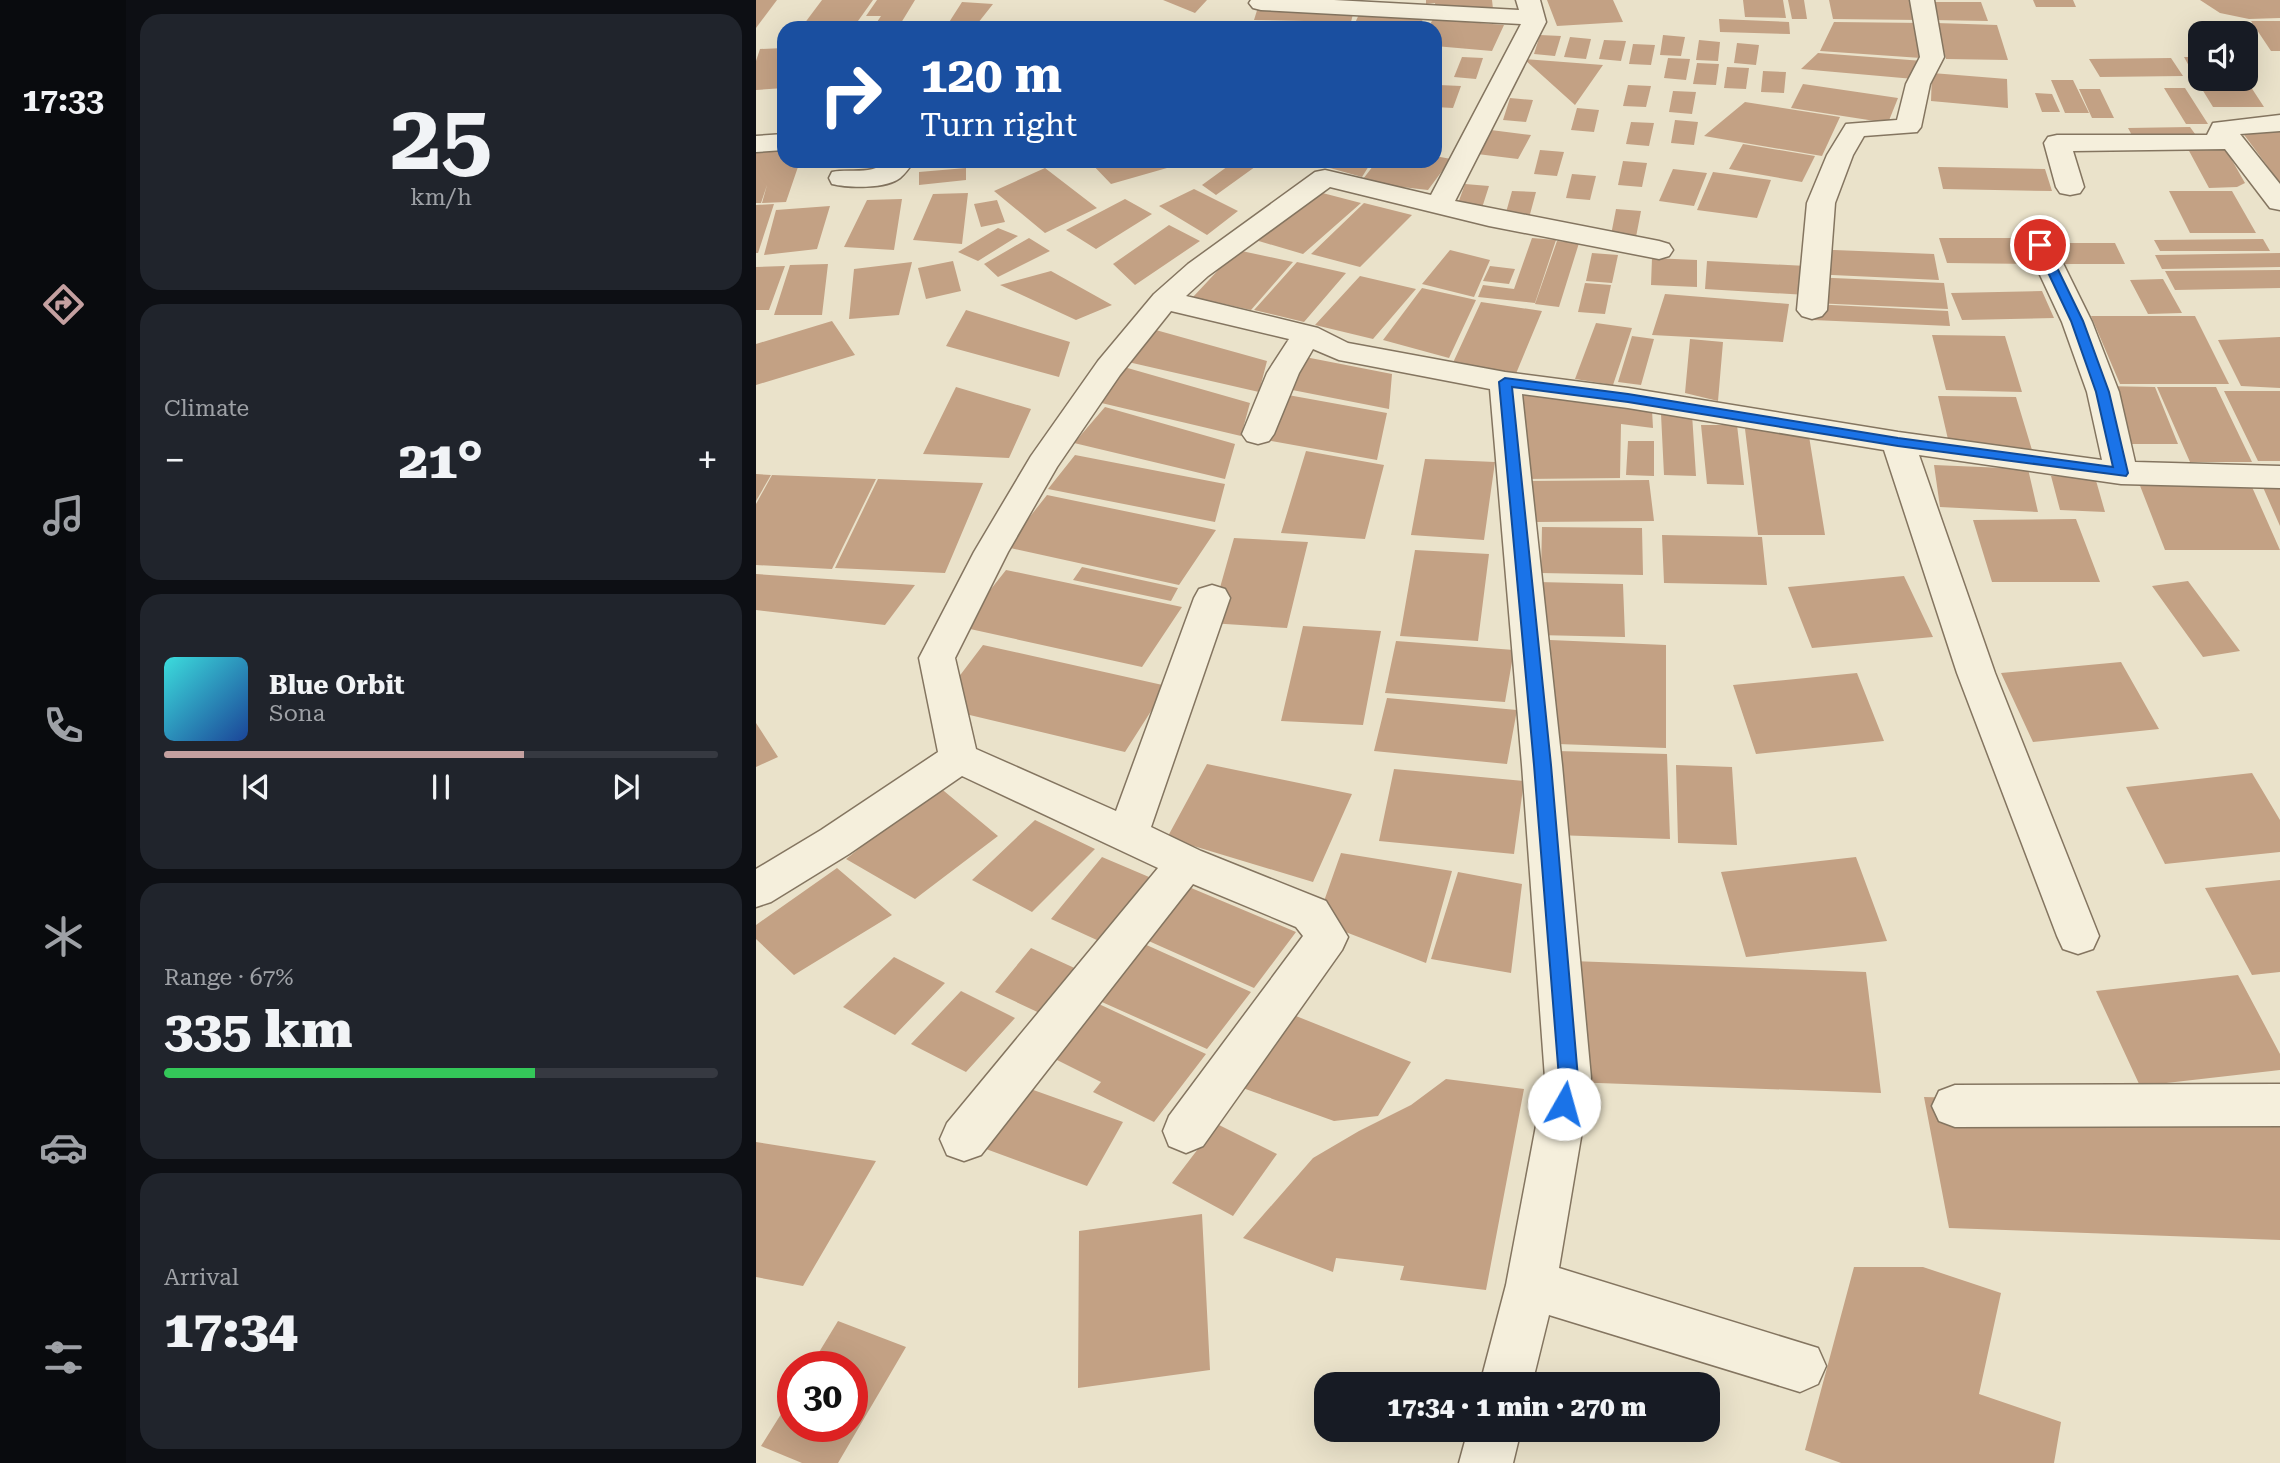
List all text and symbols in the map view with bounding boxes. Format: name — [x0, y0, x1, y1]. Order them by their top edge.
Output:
map controls — [2188, 21, 2258, 91]
button: sound — [2188, 21, 2258, 91]
text: 120 m — [920, 47, 1062, 104]
icon: right — [805, 49, 896, 140]
text: 17:33 — [22, 81, 104, 119]
text: 25 — [390, 85, 492, 191]
text: Turn right — [920, 106, 1077, 144]
text: km/h — [410, 184, 472, 211]
pin — [2010, 215, 2070, 275]
icon: arrive — [2021, 226, 2059, 264]
icon: directions — [39, 280, 88, 329]
text: Climate — [164, 395, 249, 422]
text: 21° — [399, 430, 483, 491]
text: − — [164, 438, 185, 482]
text: + — [697, 438, 718, 482]
icon: music — [39, 491, 88, 540]
text: Blue Orbit — [269, 670, 405, 700]
text: Sona — [269, 700, 325, 727]
icon: phone — [39, 701, 88, 750]
icon: previous — [237, 768, 275, 806]
icon: pause — [422, 768, 460, 806]
icon: next — [607, 768, 645, 806]
icon: climate — [39, 912, 88, 961]
text: Range · 67% — [164, 964, 293, 991]
text: 335 km — [164, 999, 352, 1060]
position arrow — [1527, 1067, 1601, 1141]
icon: car — [39, 1123, 88, 1172]
text: Arrival — [164, 1264, 239, 1291]
text: 17:34 — [164, 1299, 298, 1360]
icon: filters — [39, 1333, 88, 1382]
speed limit sign: 30 — [777, 1351, 868, 1442]
text: 17:34 · 1 min · 270 m — [1387, 1392, 1647, 1422]

